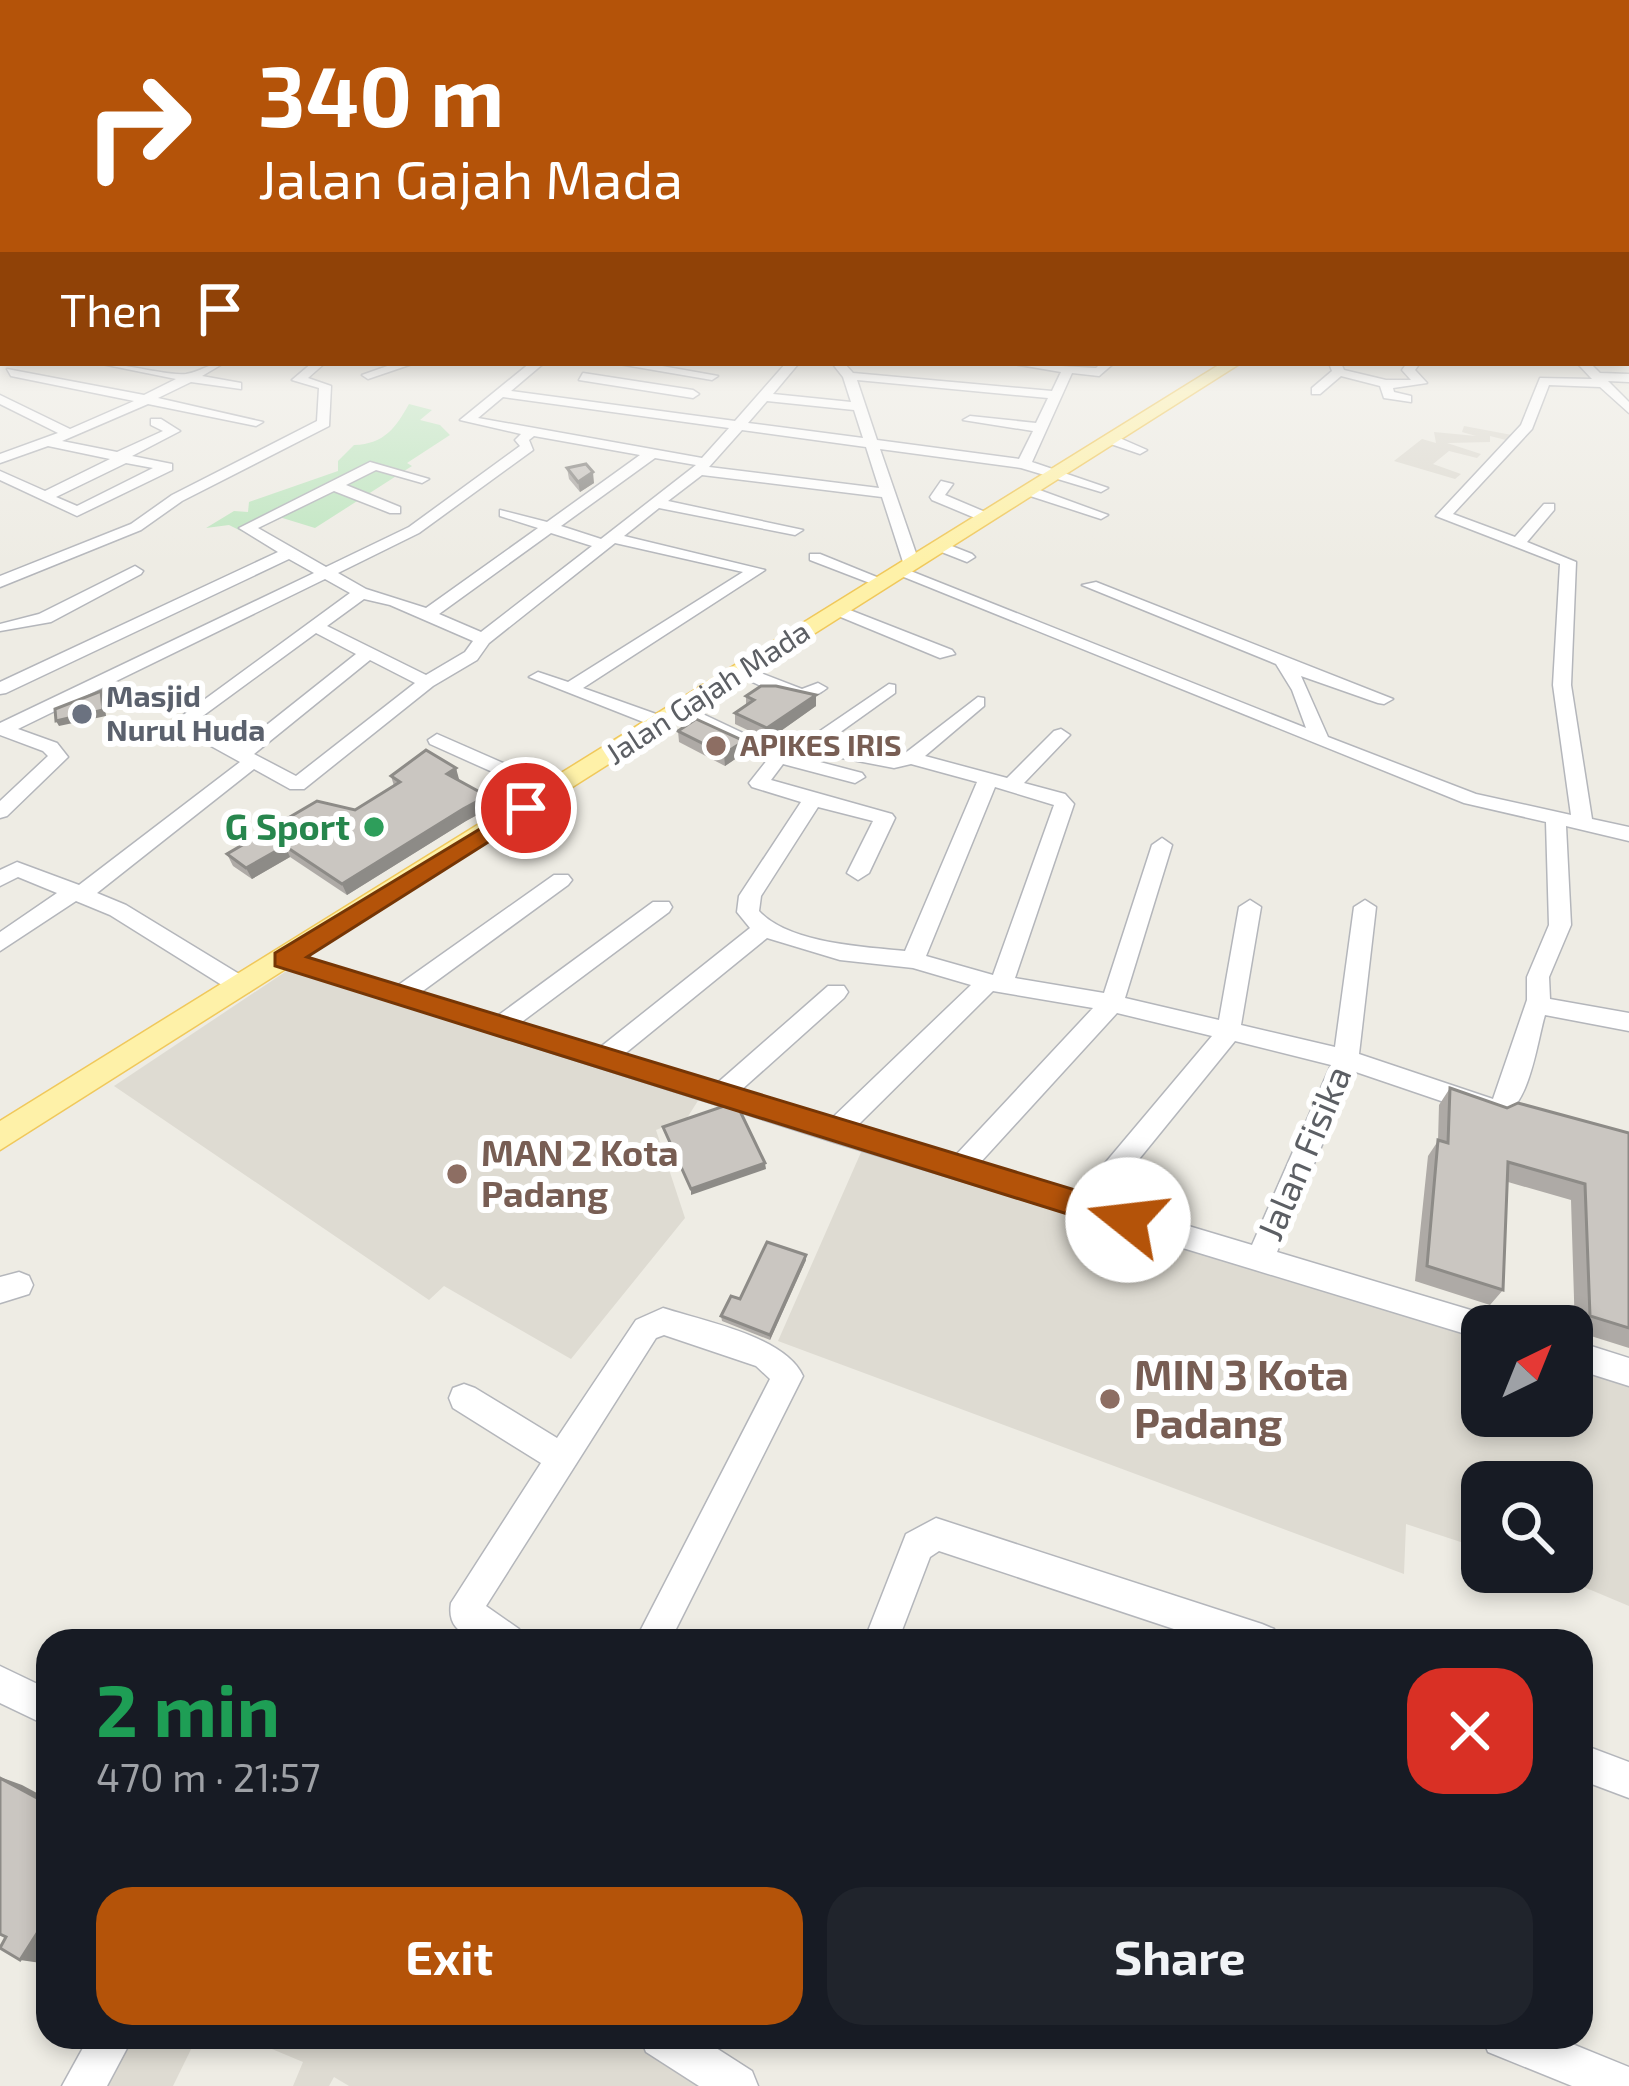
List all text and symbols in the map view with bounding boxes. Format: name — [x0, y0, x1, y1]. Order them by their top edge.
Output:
text: 340 m — [258, 43, 504, 144]
icon: right — [60, 48, 216, 204]
text: Jalan Gajah Mada — [258, 145, 683, 210]
icon: arrive — [187, 276, 253, 342]
text: Then — [60, 282, 163, 336]
street label: Jalan Gajah Mada — [598, 612, 816, 771]
place label: Masjid Nurul Huda — [106, 677, 265, 747]
marker: Masjid Nurul Huda — [69, 701, 95, 727]
place label: APIKES IRIS — [740, 726, 902, 762]
marker: APIKES IRIS — [703, 733, 729, 759]
pin — [475, 757, 577, 859]
icon: arrive — [493, 775, 559, 841]
place label: G Sport — [225, 804, 350, 847]
marker: G Sport — [361, 814, 387, 840]
street label: Jalan Fisika — [1247, 1059, 1359, 1246]
place label: MAN 2 Kota Padang — [481, 1130, 679, 1214]
position arrow — [1065, 1157, 1191, 1283]
marker: MAN 2 Kota Padang — [444, 1161, 470, 1187]
north arrow — [1461, 1305, 1593, 1437]
map controls — [1461, 1305, 1593, 1593]
place label: MIN 3 Kota Padang — [1134, 1348, 1349, 1446]
marker: MIN 3 Kota Padang — [1097, 1386, 1123, 1412]
button: search — [1461, 1461, 1593, 1593]
text: 2 min — [96, 1665, 280, 1751]
button: close — [1407, 1668, 1533, 1794]
text: 470 m · 21:57 — [96, 1753, 320, 1800]
button: Exit — [96, 1887, 803, 2025]
button: Share — [827, 1887, 1533, 2025]

